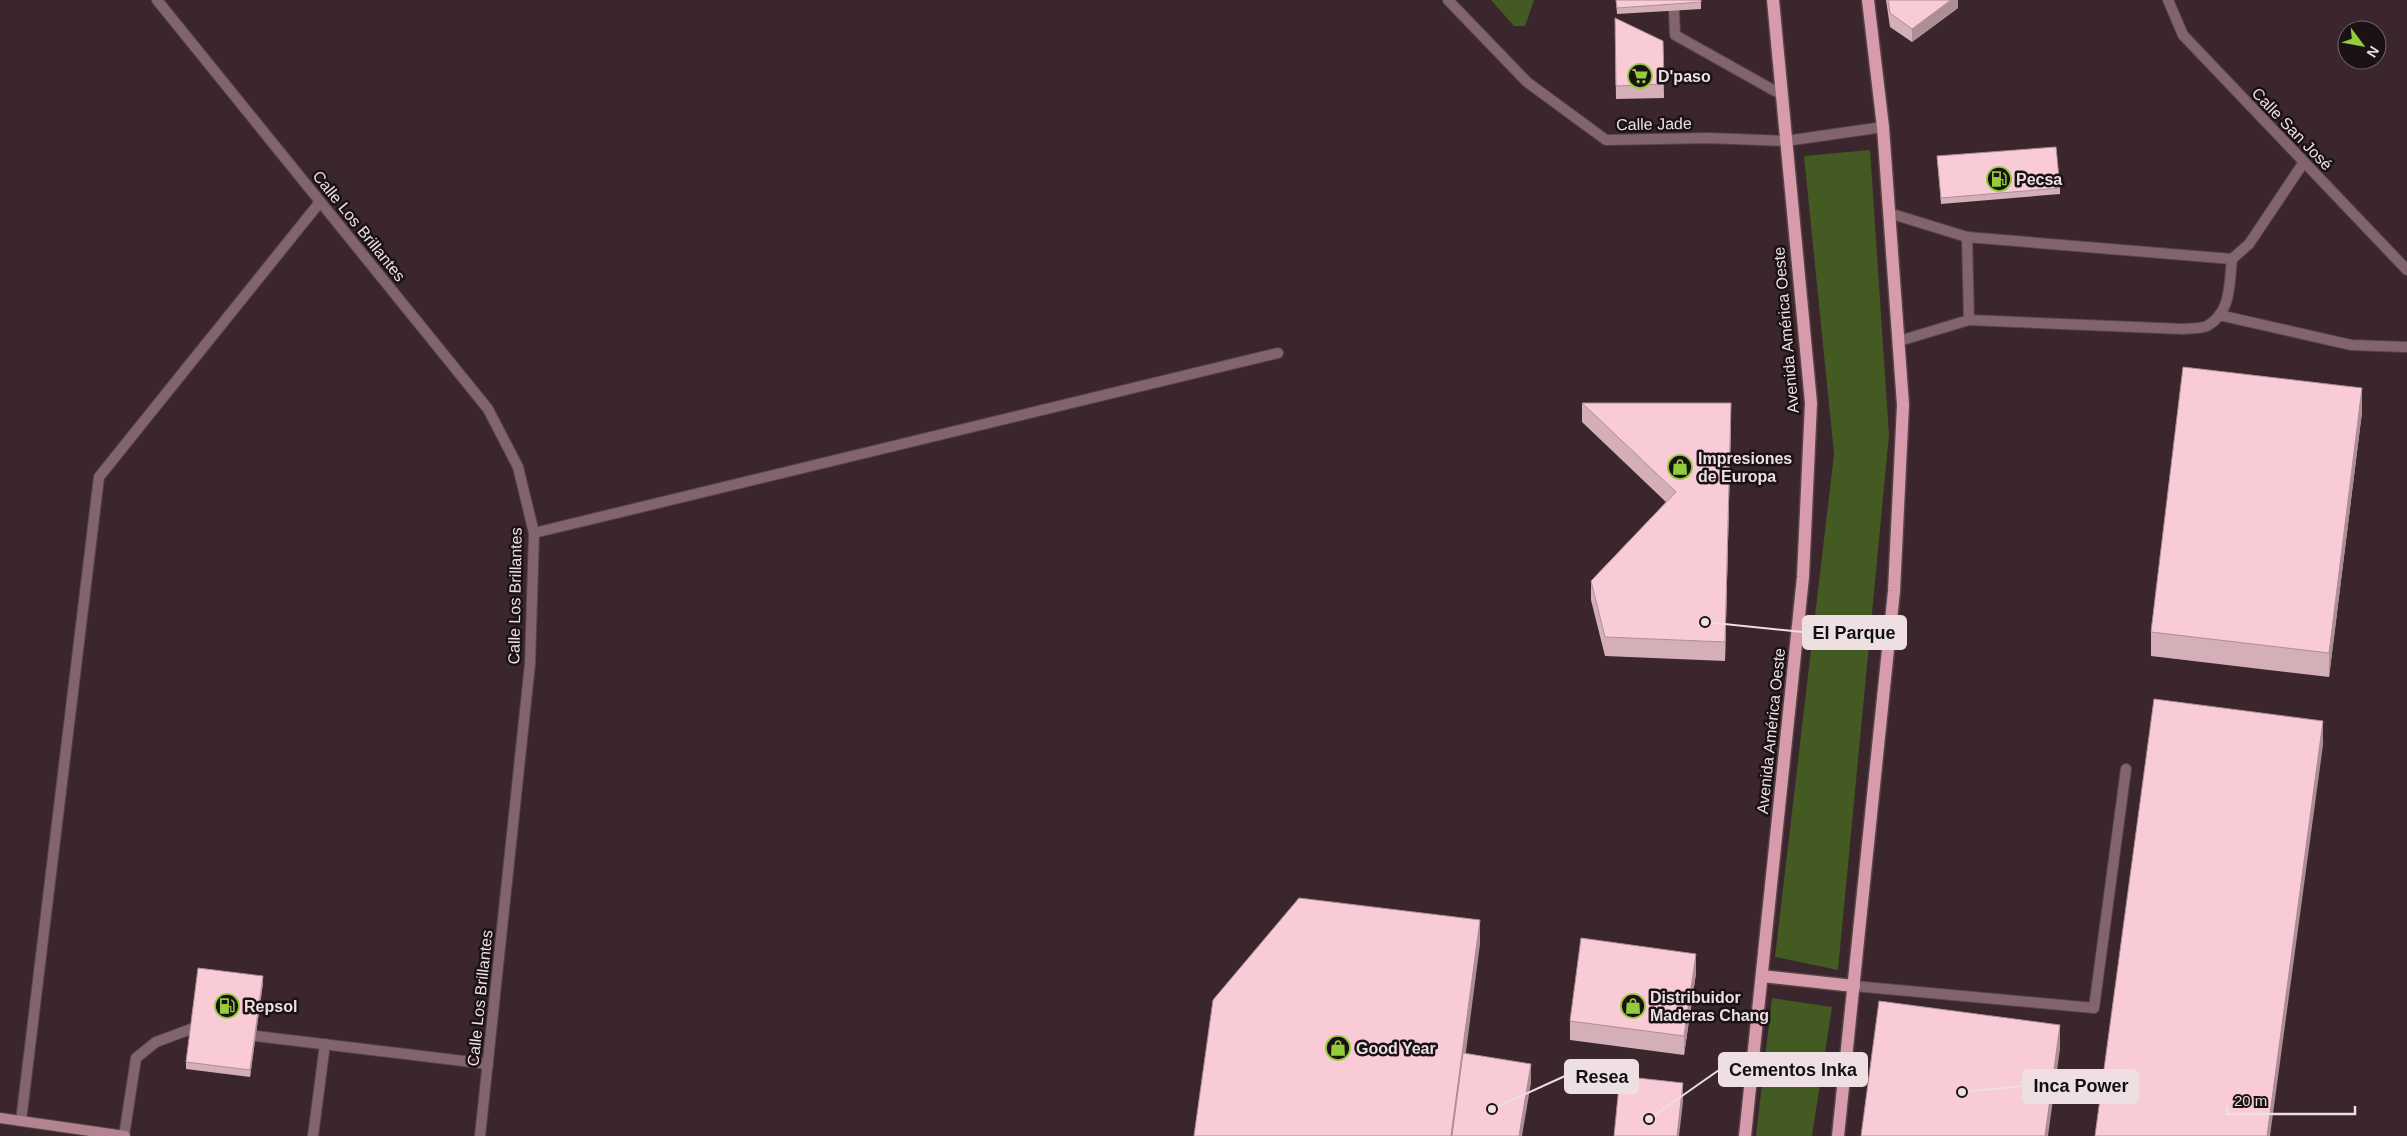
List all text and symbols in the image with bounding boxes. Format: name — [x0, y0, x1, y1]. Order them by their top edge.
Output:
north arrow — [2337, 20, 2387, 70]
text: N — [2364, 43, 2382, 60]
supermarket icon: D'paso — [1627, 63, 1653, 89]
place label: D'paso — [1658, 68, 1711, 85]
street label: Calle San José — [2249, 84, 2336, 174]
street label: Calle Jade — [1616, 115, 1692, 133]
fuel station icon: Pecsa — [1986, 166, 2012, 192]
street label: Calle Los Brillantes — [309, 167, 409, 285]
place label: Pecsa — [2016, 171, 2062, 188]
street label: Avenida América Oeste — [1770, 246, 1802, 414]
place label: Impresiones de Europa — [1698, 450, 1792, 485]
shop icon: Impresiones de Europa — [1667, 454, 1693, 480]
street label: Calle Los Brillantes — [505, 527, 525, 665]
callout: El Parque — [1803, 616, 1906, 649]
text: El Parque — [1812, 623, 1896, 643]
street label: Avenida América Oeste — [1754, 647, 1788, 815]
street label: Calle Los Brillantes — [464, 929, 496, 1067]
place label: Distribuidor Maderas Chang — [1650, 989, 1769, 1024]
fuel station icon: Repsol — [214, 993, 240, 1019]
shop icon: Distribuidor Maderas Chang — [1620, 993, 1646, 1019]
place label: Repsol — [244, 998, 297, 1015]
shop icon: Good Year — [1325, 1035, 1351, 1061]
place label: Good Year — [1356, 1040, 1436, 1057]
callout: Cementos Inka — [1719, 1053, 1867, 1086]
callout: Resea — [1565, 1060, 1638, 1093]
text: Cementos Inka — [1729, 1060, 1858, 1080]
text: Resea — [1575, 1067, 1630, 1087]
callout: Inca Power — [2023, 1070, 2138, 1103]
text: Inca Power — [2033, 1076, 2129, 1096]
scale bar — [2227, 1084, 2354, 1116]
text: 20 m — [2234, 1092, 2267, 1109]

